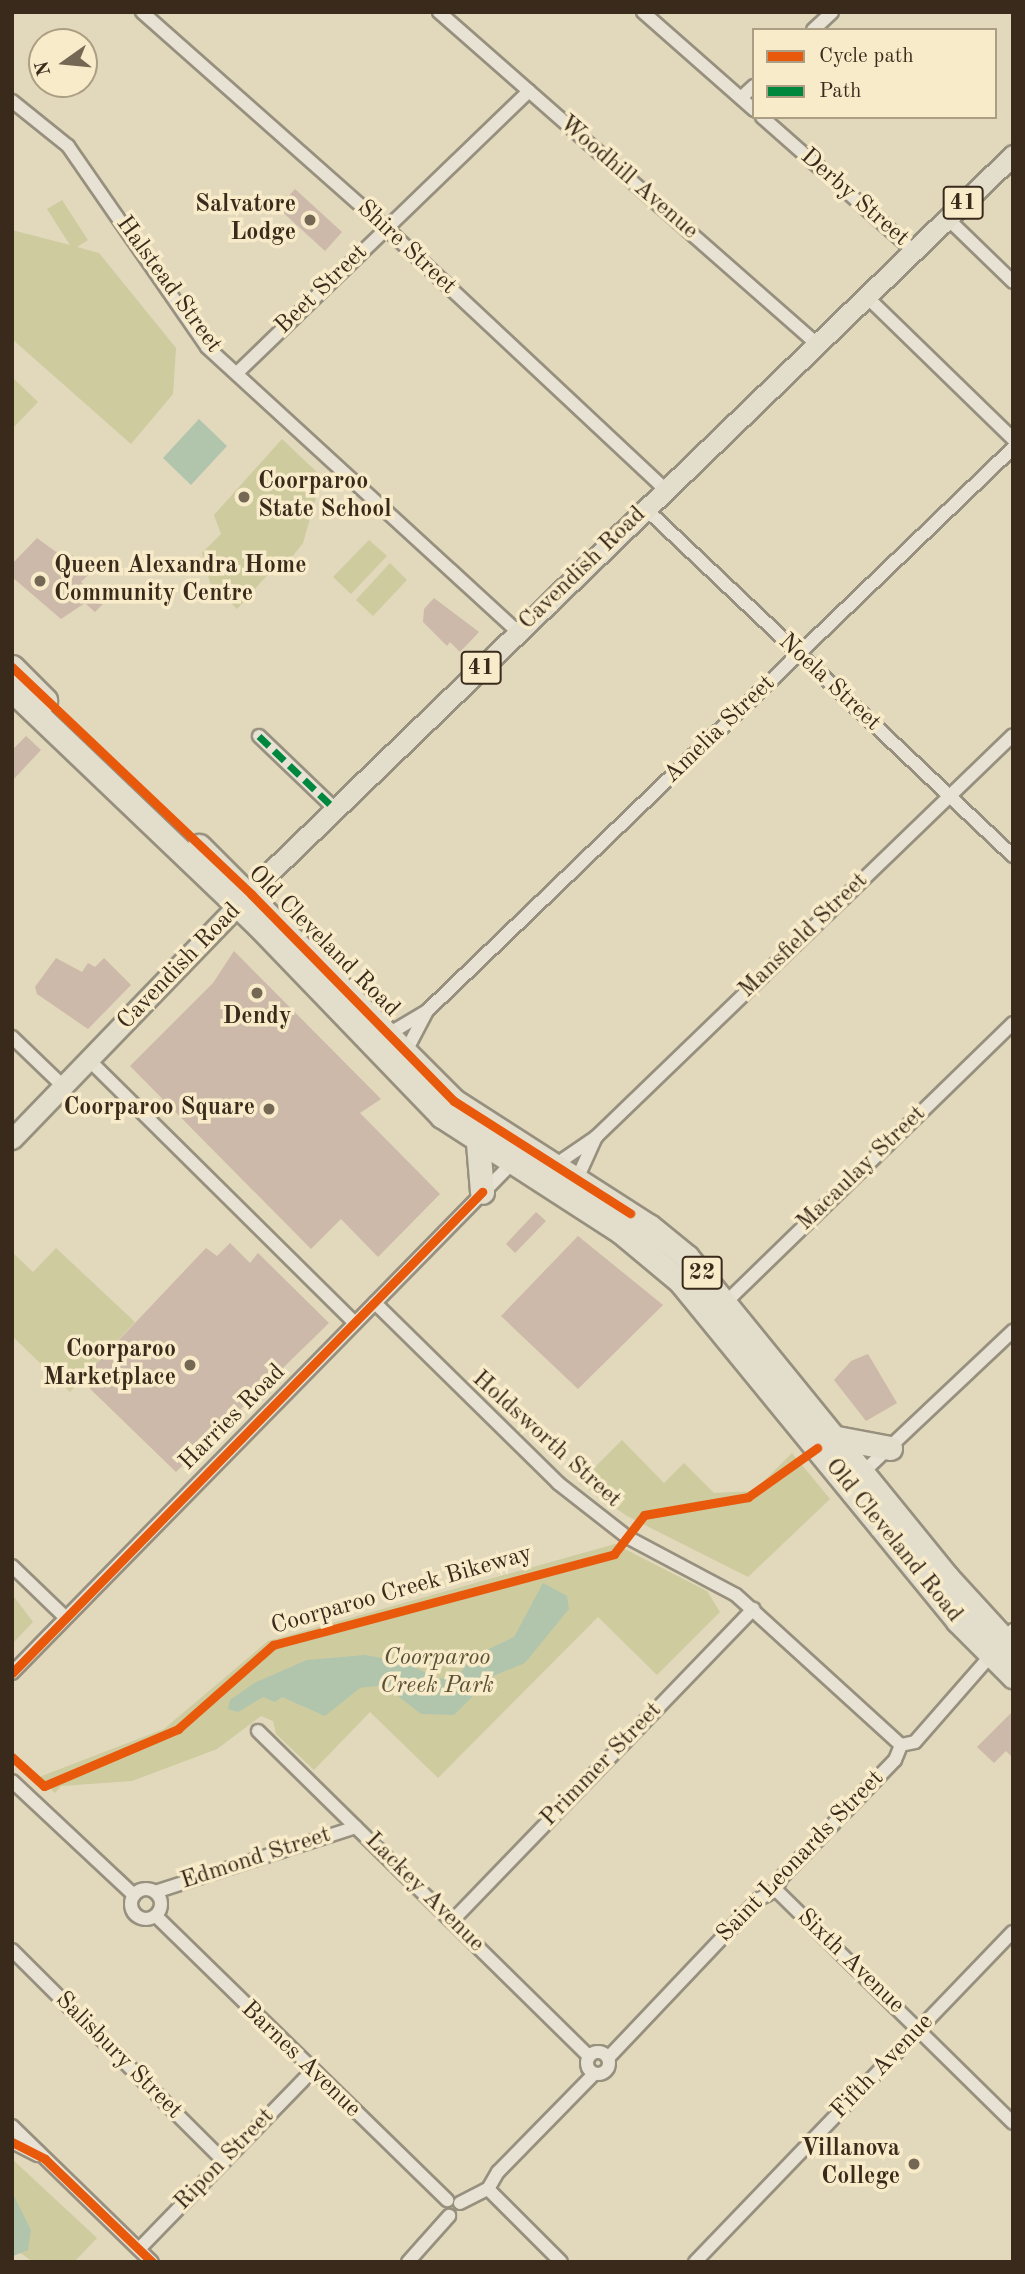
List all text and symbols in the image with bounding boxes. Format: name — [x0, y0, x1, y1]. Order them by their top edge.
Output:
north arrow — [28, 28, 98, 98]
legend — [752, 28, 997, 119]
text: Cycle path — [819, 46, 914, 67]
text: N — [33, 59, 55, 78]
text: Path — [819, 81, 862, 102]
street label: Woodhill Avenue — [552, 110, 704, 246]
street label: Derby Street — [794, 143, 914, 253]
road number: 41 — [942, 184, 984, 222]
place label: Salvatore Lodge — [195, 192, 296, 248]
street label: Shire Street — [350, 195, 462, 301]
street label: Halstead Street — [109, 211, 227, 359]
marker: Salvatore Lodge — [302, 212, 318, 228]
street label: Beet Street — [270, 239, 374, 341]
place label: Coorparoo State School — [258, 469, 392, 525]
marker: Coorparoo State School — [236, 489, 252, 505]
street label: Cavendish Road — [514, 501, 652, 637]
place label: Queen Alexandra Home Community Centre — [54, 553, 306, 609]
marker: Queen Alexandra Home Community Centre — [32, 573, 48, 589]
street label: Noela Street — [772, 628, 886, 738]
road number: 41 — [460, 648, 502, 688]
street label: Amelia Street — [658, 670, 782, 790]
street label: Old Cleveland Road — [241, 860, 405, 1024]
street label: Mansfield Street — [733, 867, 875, 1005]
street label: Cavendish Road — [112, 898, 248, 1036]
marker: Dendy — [249, 985, 265, 1001]
place label: Dendy — [222, 1004, 292, 1032]
place label: Coorparoo Square — [63, 1095, 255, 1123]
street label: Macaulay Street — [792, 1100, 932, 1238]
marker: Coorparoo Square — [261, 1101, 277, 1117]
road number: 22 — [681, 1254, 723, 1292]
place label: Coorparoo Marketplace — [43, 1337, 176, 1393]
marker: Coorparoo Marketplace — [182, 1357, 198, 1373]
street label: Harries Road — [174, 1359, 292, 1477]
street label: Holdsworth Street — [465, 1365, 627, 1515]
street label: Old Cleveland Road — [818, 1453, 968, 1629]
street label: Coorparoo Creek Bikeway — [268, 1540, 536, 1642]
park label: Coorparoo Creek Park — [380, 1645, 494, 1701]
street label: Primmer Street — [535, 1697, 669, 1833]
street label: Saint Leonards Street — [711, 1765, 891, 1949]
street label: Edmond Street — [177, 1821, 335, 1897]
street label: Lackey Avenue — [358, 1827, 490, 1959]
street label: Sixth Avenue — [790, 1904, 910, 2020]
street label: Salisbury Street — [48, 1986, 188, 2126]
street label: Barnes Avenue — [234, 1996, 366, 2124]
street label: Fifth Avenue — [826, 2008, 940, 2126]
street label: Ripon Street — [169, 2103, 281, 2217]
place label: Villanova College — [801, 2136, 900, 2192]
marker: Villanova College — [906, 2156, 922, 2172]

